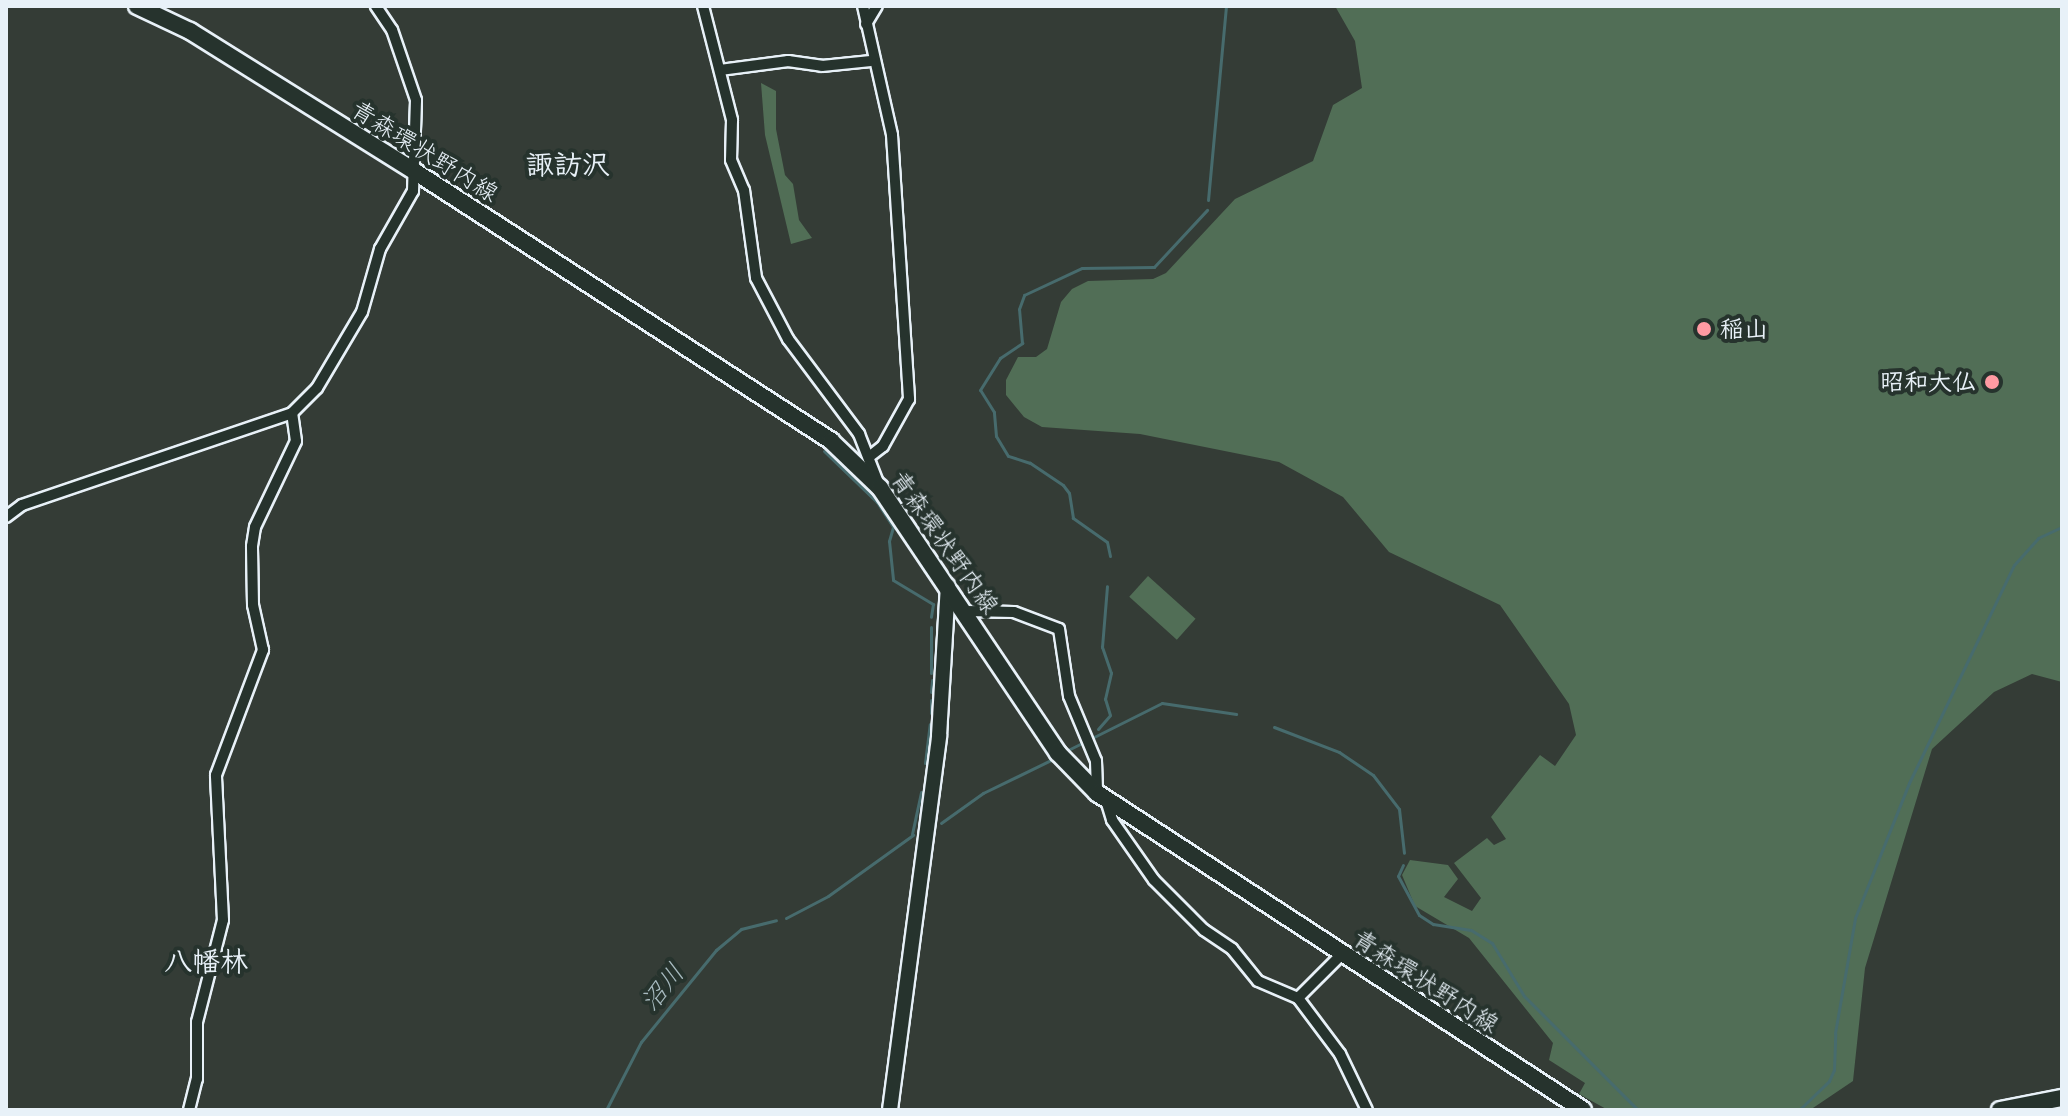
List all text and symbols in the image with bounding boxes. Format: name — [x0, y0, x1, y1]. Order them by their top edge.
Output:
street label: 青森環状野内線 — [346, 94, 504, 208]
district label: 諏訪沢 — [526, 147, 610, 181]
place label: 稲山 — [1720, 315, 1768, 343]
marker: 稲山 — [1695, 320, 1713, 338]
place label: 昭和大仏 — [1880, 368, 1976, 396]
marker: 昭和大仏 — [1983, 373, 2001, 391]
street label: 青森環状野内線 — [885, 465, 1005, 619]
street label: 青森環状野内線 — [1348, 923, 1504, 1039]
district label: 八幡林 — [164, 944, 248, 978]
water label: 沼川 — [634, 957, 690, 1017]

